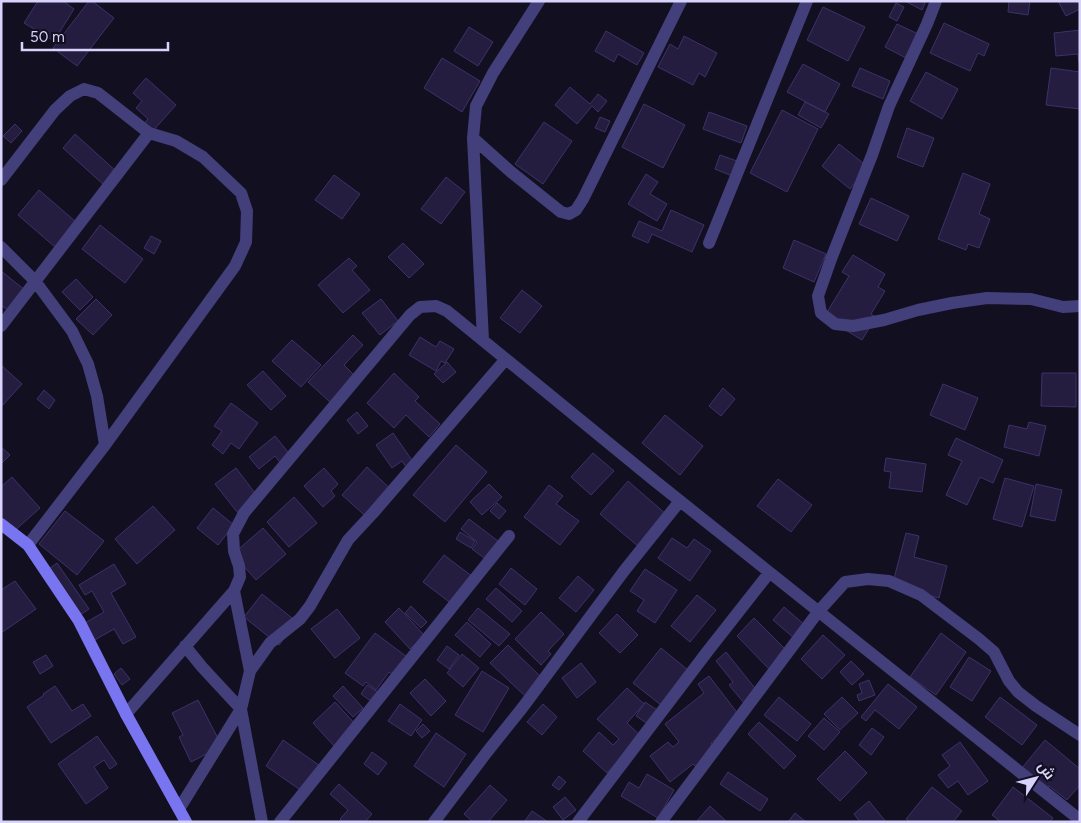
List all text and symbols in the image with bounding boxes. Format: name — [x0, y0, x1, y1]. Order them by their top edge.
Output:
scale bar — [22, 20, 169, 52]
text: 50 m — [30, 28, 65, 46]
north arrow — [1011, 753, 1061, 803]
text: ش — [1034, 758, 1058, 783]

